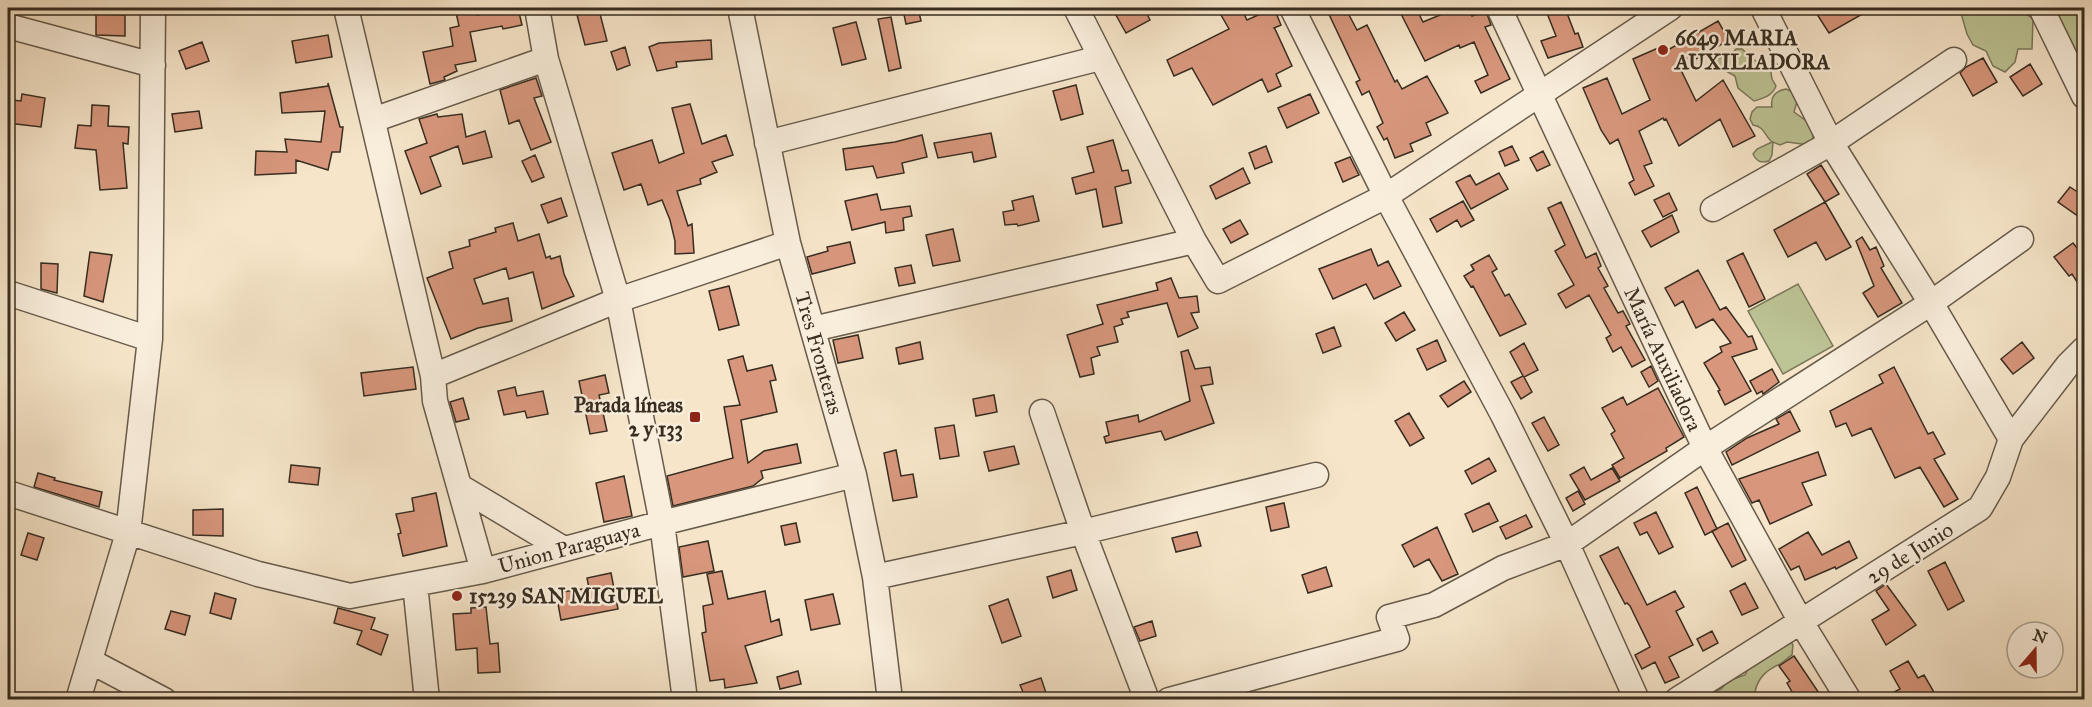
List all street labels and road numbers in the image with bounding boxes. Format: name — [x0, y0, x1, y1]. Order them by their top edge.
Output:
street label: María Auxiliadora — [1618, 283, 1708, 435]
street label: Tres Fronteras — [789, 289, 849, 417]
street label: 29 de Junio — [1862, 516, 1958, 590]
street label: Union Paraguaya — [495, 517, 643, 579]

